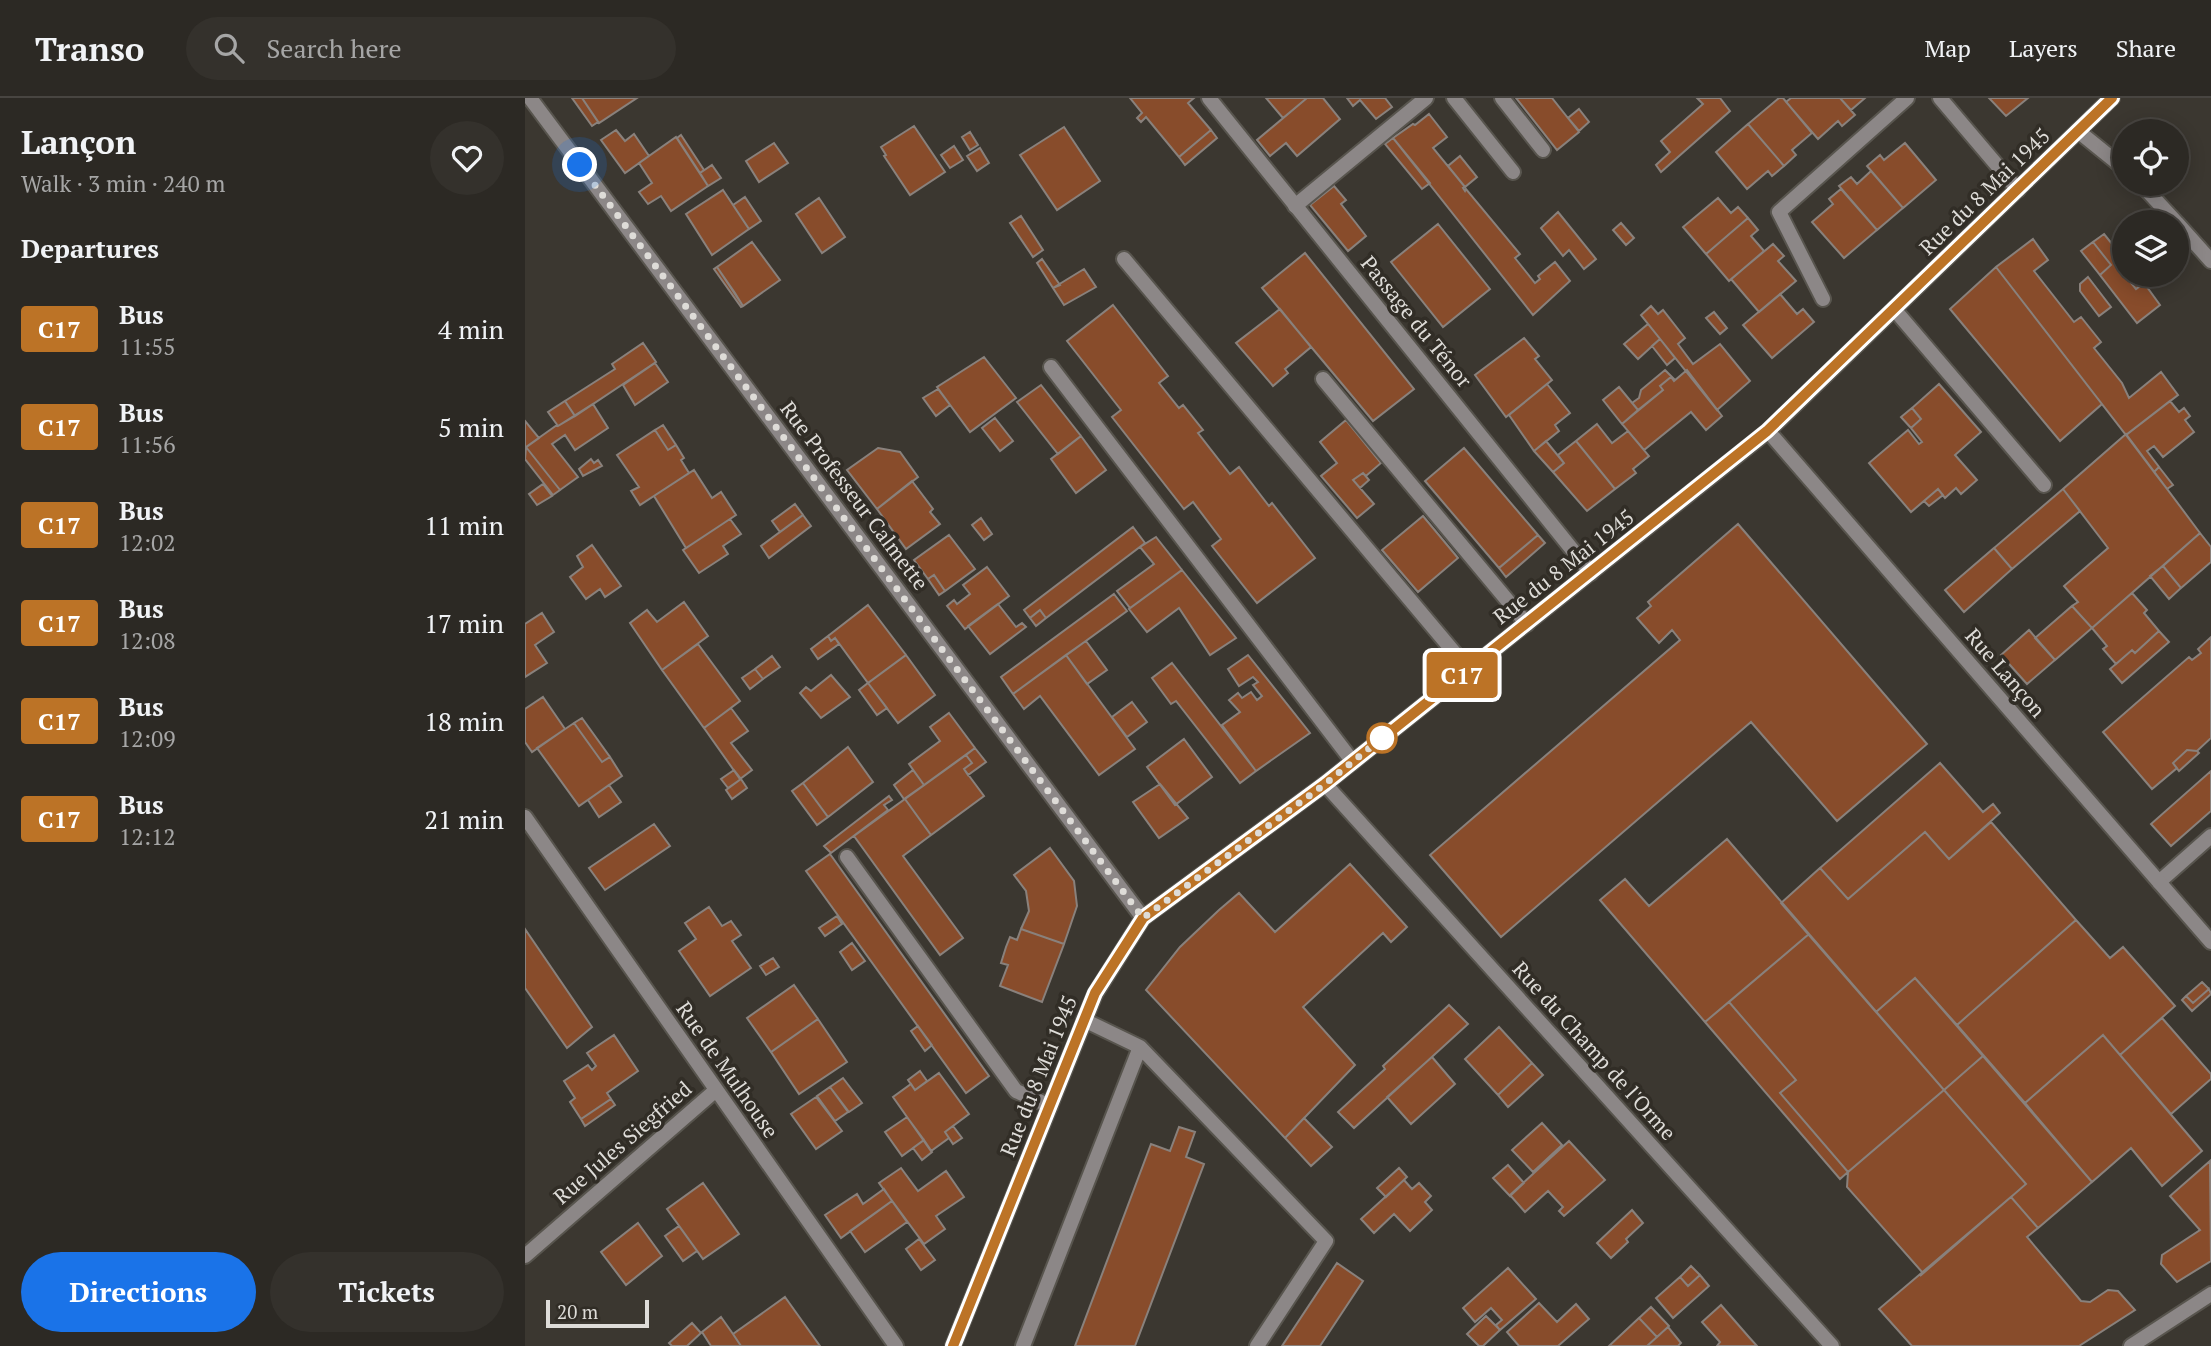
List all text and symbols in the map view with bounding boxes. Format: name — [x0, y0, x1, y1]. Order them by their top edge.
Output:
search box — [186, 17, 676, 80]
text: Transo — [35, 27, 144, 70]
icon: search — [210, 29, 248, 67]
text: Search here — [266, 31, 402, 65]
text: Map — [1924, 32, 1971, 64]
text: Layers — [2009, 32, 2078, 64]
text: Share — [2116, 32, 2176, 64]
map controls — [2112, 119, 2189, 287]
button: locate — [2112, 119, 2189, 196]
text: Lançon — [21, 120, 136, 163]
button: heart — [430, 121, 504, 195]
street label: Rue du 8 Mai 1945 — [1913, 122, 2056, 261]
your location — [562, 147, 597, 182]
text: Walk · 3 min · 240 m — [21, 168, 225, 199]
button: layers — [2112, 210, 2189, 287]
text: Departures — [21, 231, 159, 265]
street label: Passage du Ténor — [1355, 250, 1479, 393]
text: Bus — [119, 297, 164, 331]
text: 4 min — [438, 312, 504, 346]
text: C17 — [38, 313, 81, 345]
text: 11:55 — [119, 331, 176, 362]
text: Bus — [119, 395, 164, 429]
street label: Rue Professeur Calmette — [774, 395, 935, 596]
text: 5 min — [438, 410, 504, 444]
text: C17 — [38, 411, 81, 443]
text: 11:56 — [119, 429, 176, 460]
text: Bus — [119, 493, 164, 527]
street label: Rue du 8 Mai 1945 — [1487, 502, 1639, 630]
text: 11 min — [424, 508, 504, 542]
text: C17 — [38, 509, 81, 541]
text: 12:02 — [119, 527, 176, 558]
text: Bus — [119, 591, 164, 625]
text: 17 min — [424, 606, 504, 640]
text: C17 — [38, 607, 81, 639]
street label: Rue Lançon — [1959, 622, 2052, 723]
text: 12:08 — [119, 625, 176, 656]
line badge: C17 — [1422, 652, 1502, 698]
text: C17 — [1441, 659, 1483, 691]
text: Bus — [119, 689, 164, 723]
text: 18 min — [424, 704, 504, 738]
text: C17 — [38, 705, 81, 737]
text: 12:09 — [119, 723, 176, 754]
unlabelled marker — [1367, 723, 1397, 753]
text: Bus — [119, 787, 164, 821]
text: 21 min — [424, 802, 504, 836]
text: C17 — [38, 803, 81, 835]
text: 12:12 — [119, 821, 176, 852]
street label: Rue du Champ de l'Orme — [1507, 955, 1683, 1146]
street label: Rue du 8 Mai 1945 — [993, 991, 1083, 1160]
street label: Rue de Mulhouse — [670, 996, 785, 1143]
street label: Rue Jules Siegfried — [547, 1074, 698, 1210]
button: Directions — [21, 1252, 256, 1332]
button: Tickets — [270, 1252, 504, 1332]
scale bar — [546, 1297, 649, 1329]
text: 20 m — [557, 1299, 598, 1324]

